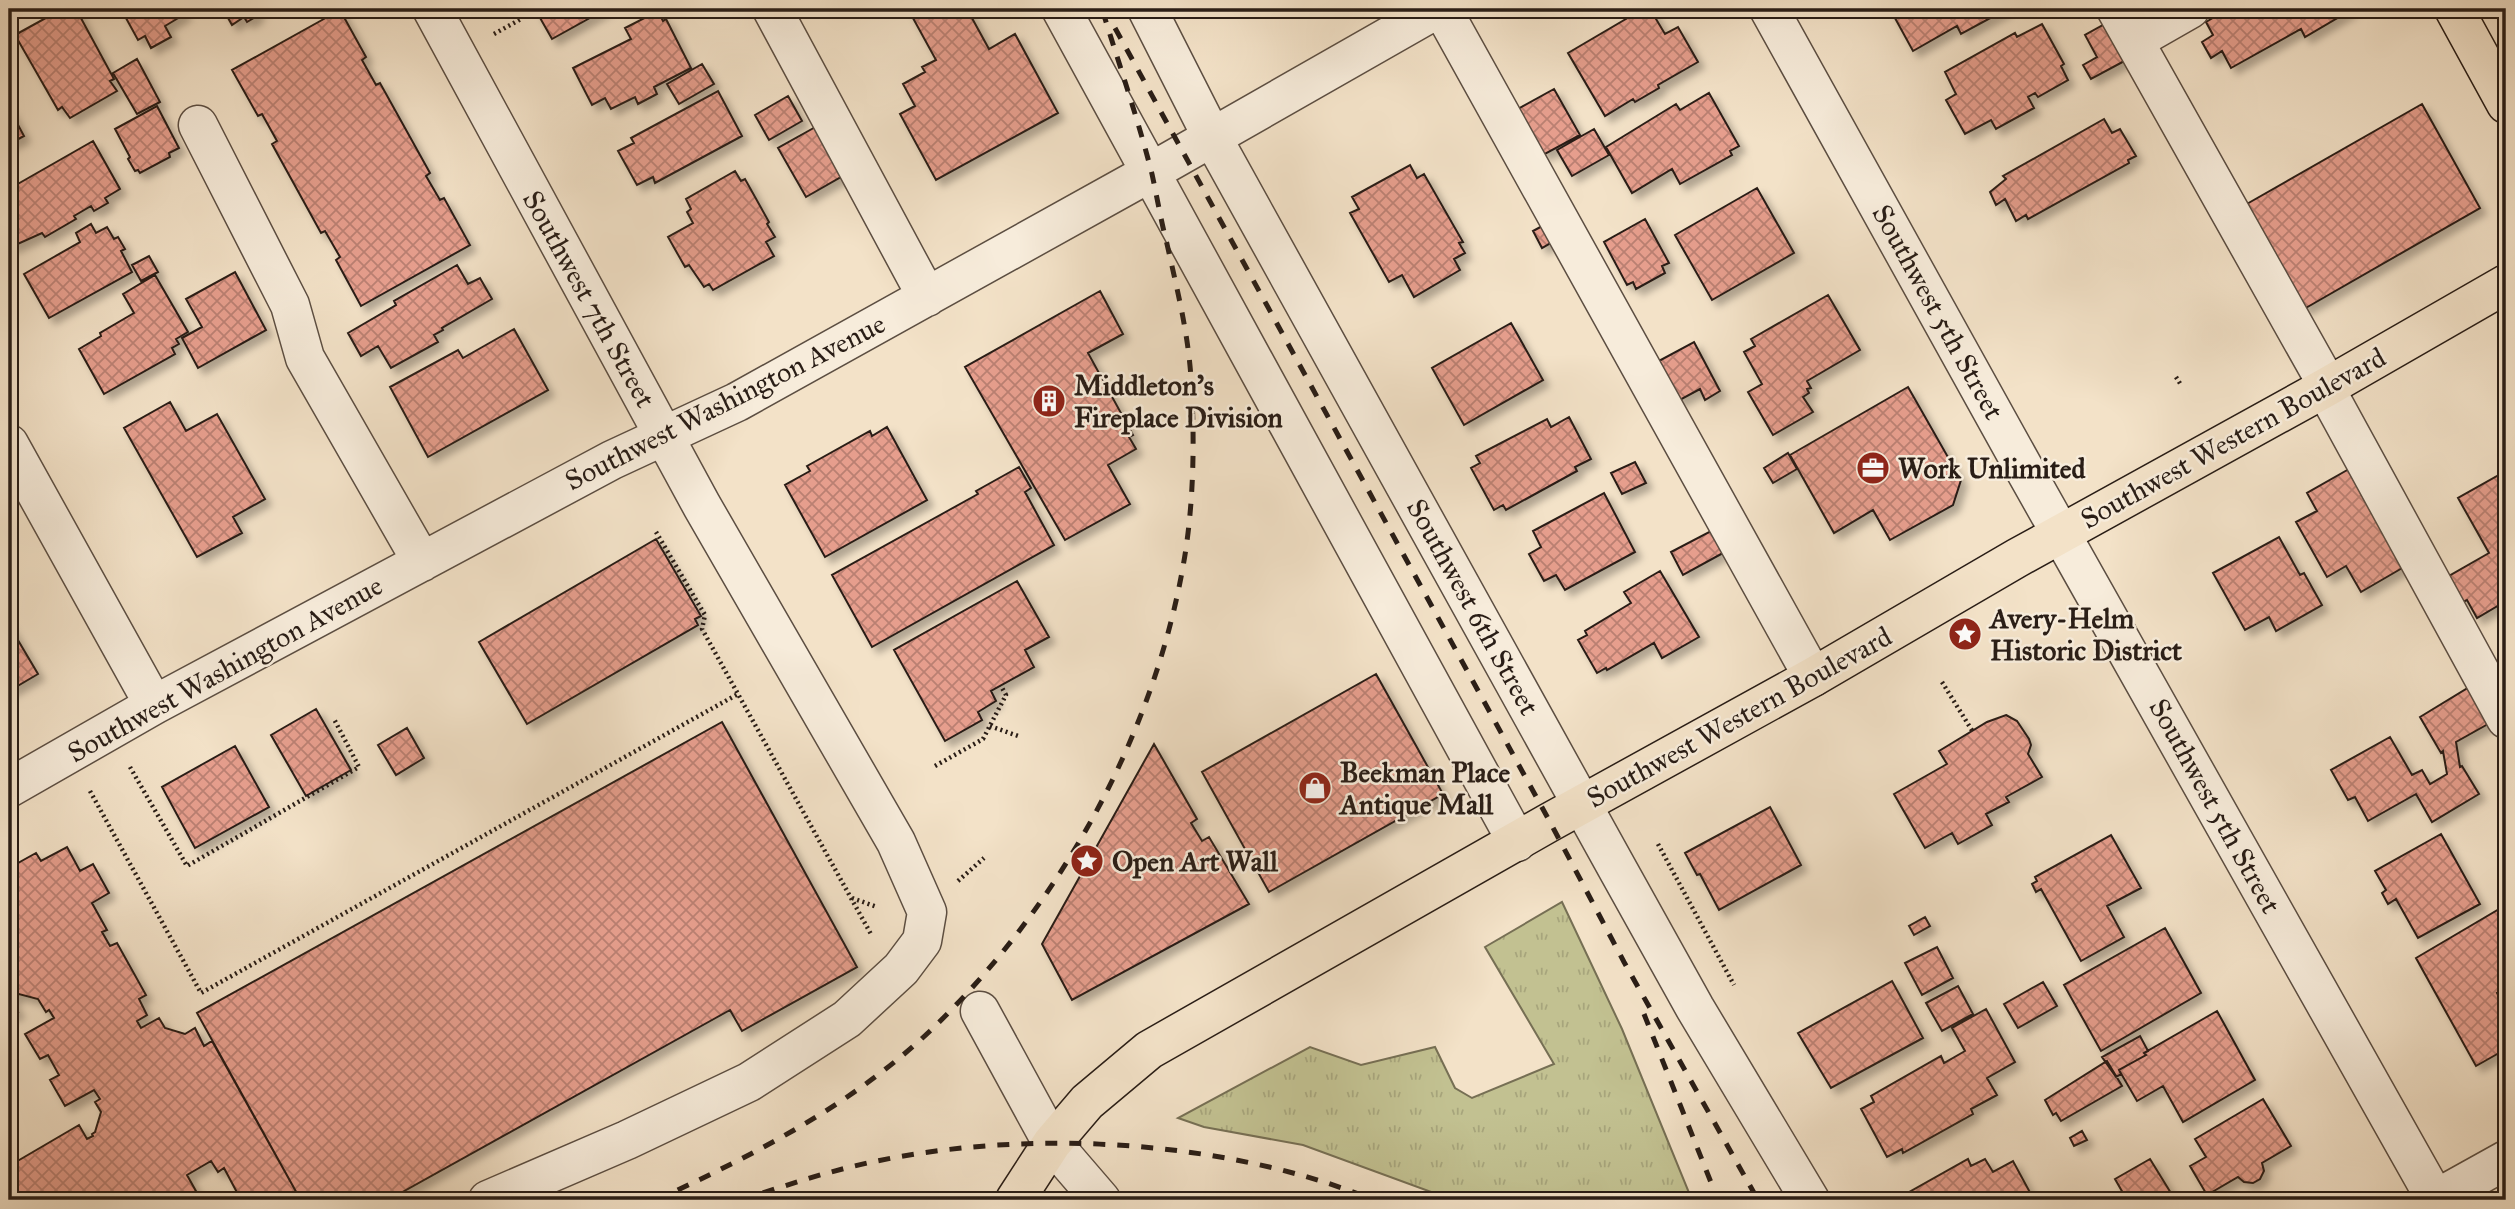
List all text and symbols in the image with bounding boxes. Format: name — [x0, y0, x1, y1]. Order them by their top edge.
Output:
street label: Southwest 7th Street — [515, 184, 663, 414]
street label: Southwest 5th Street — [1864, 198, 2012, 426]
street label: Southwest Washington Avenue — [559, 306, 891, 498]
street label: Southwest Western Boulevard — [2074, 339, 2392, 537]
place label: Middleton's Fireplace Division — [1074, 368, 1283, 435]
building icon: Middleton's Fireplace Division — [1030, 382, 1068, 420]
office icon: Work Unlimited — [1854, 449, 1892, 487]
place label: Work Unlimited — [1898, 451, 2086, 486]
street label: Southwest 6th Street — [1399, 493, 1547, 721]
street label: Southwest Washington Avenue — [61, 568, 389, 770]
place label: Avery-Helm Historic District — [1988, 601, 2182, 668]
place icon: Avery-Helm Historic District — [1946, 615, 1984, 653]
street label: Southwest Western Boulevard — [1580, 618, 1898, 816]
street label: Southwest 5th Street — [2141, 692, 2289, 920]
place label: Beekman Place Antique Mall — [1338, 755, 1511, 822]
shop icon: Beekman Place Antique Mall — [1296, 769, 1334, 807]
place icon: Open Art Wall — [1068, 842, 1106, 880]
place label: Open Art Wall — [1112, 844, 1278, 879]

